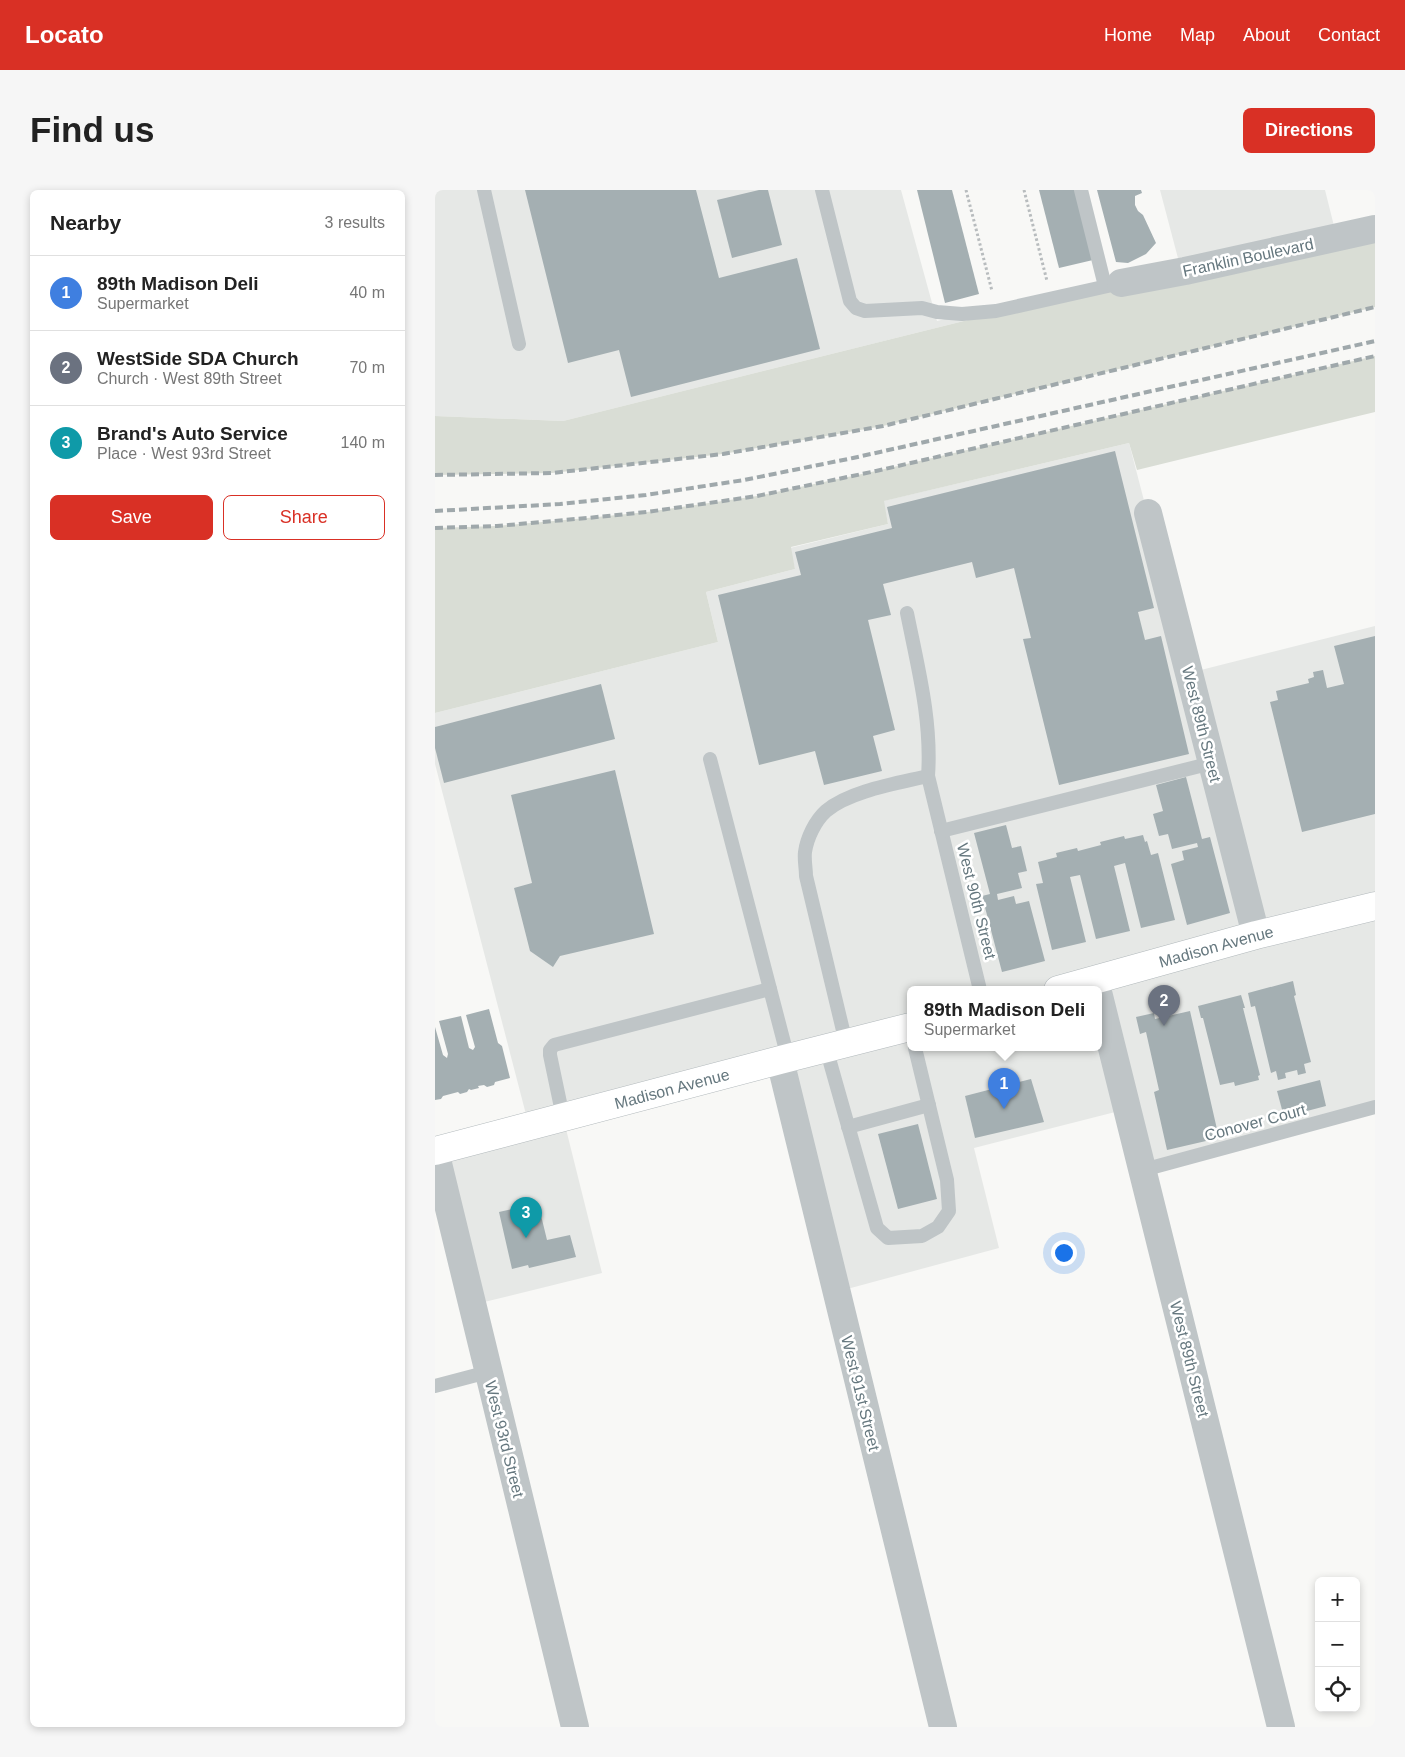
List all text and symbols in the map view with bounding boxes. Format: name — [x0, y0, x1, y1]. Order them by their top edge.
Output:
text: Locato — [25, 21, 104, 48]
text: Home — [1104, 25, 1152, 45]
text: Map — [1180, 25, 1215, 45]
text: About — [1243, 25, 1290, 45]
text: Contact — [1318, 25, 1380, 45]
button: Directions — [1243, 108, 1375, 153]
text: Find us — [30, 110, 154, 149]
text: Nearby — [50, 211, 121, 234]
text: 3 results — [325, 214, 385, 231]
street label: Franklin Boulevard — [1181, 235, 1315, 280]
text: 89th Madison Deli — [97, 273, 259, 294]
text: 1 — [62, 284, 70, 301]
text: 40 m — [349, 284, 385, 301]
text: Supermarket — [97, 295, 189, 312]
text: WestSide SDA Church — [97, 348, 299, 369]
text: 2 — [62, 359, 70, 376]
text: 70 m — [349, 359, 385, 376]
text: Church · West 89th Street — [97, 370, 282, 387]
text: Brand's Auto Service — [97, 423, 288, 444]
text: 3 — [62, 434, 70, 451]
text: 140 m — [341, 434, 385, 451]
text: Place · West 93rd Street — [97, 445, 271, 462]
button: Save — [50, 495, 213, 540]
button: Share — [223, 495, 385, 540]
street label: West 89th Street — [1179, 664, 1224, 784]
street label: West 90th Street — [954, 841, 999, 961]
street label: Madison Avenue — [1157, 923, 1275, 971]
pin: 2 — [1148, 985, 1180, 1026]
popup — [907, 986, 1102, 1051]
text: 89th Madison Deli — [924, 999, 1085, 1020]
text: Supermarket — [924, 1021, 1015, 1038]
street label: Madison Avenue — [613, 1066, 731, 1112]
pin: 1 — [988, 1068, 1020, 1109]
street label: Conover Court — [1203, 1101, 1308, 1144]
pin: 3 — [510, 1197, 542, 1238]
your location — [1051, 1240, 1077, 1266]
street label: West 89th Street — [1167, 1299, 1212, 1419]
street label: West 91st Street — [838, 1334, 883, 1453]
street label: West 93rd Street — [482, 1379, 527, 1500]
map controls — [1315, 1577, 1360, 1712]
button: + — [1315, 1577, 1360, 1622]
button: − — [1315, 1622, 1360, 1667]
button: locate — [1315, 1667, 1360, 1712]

